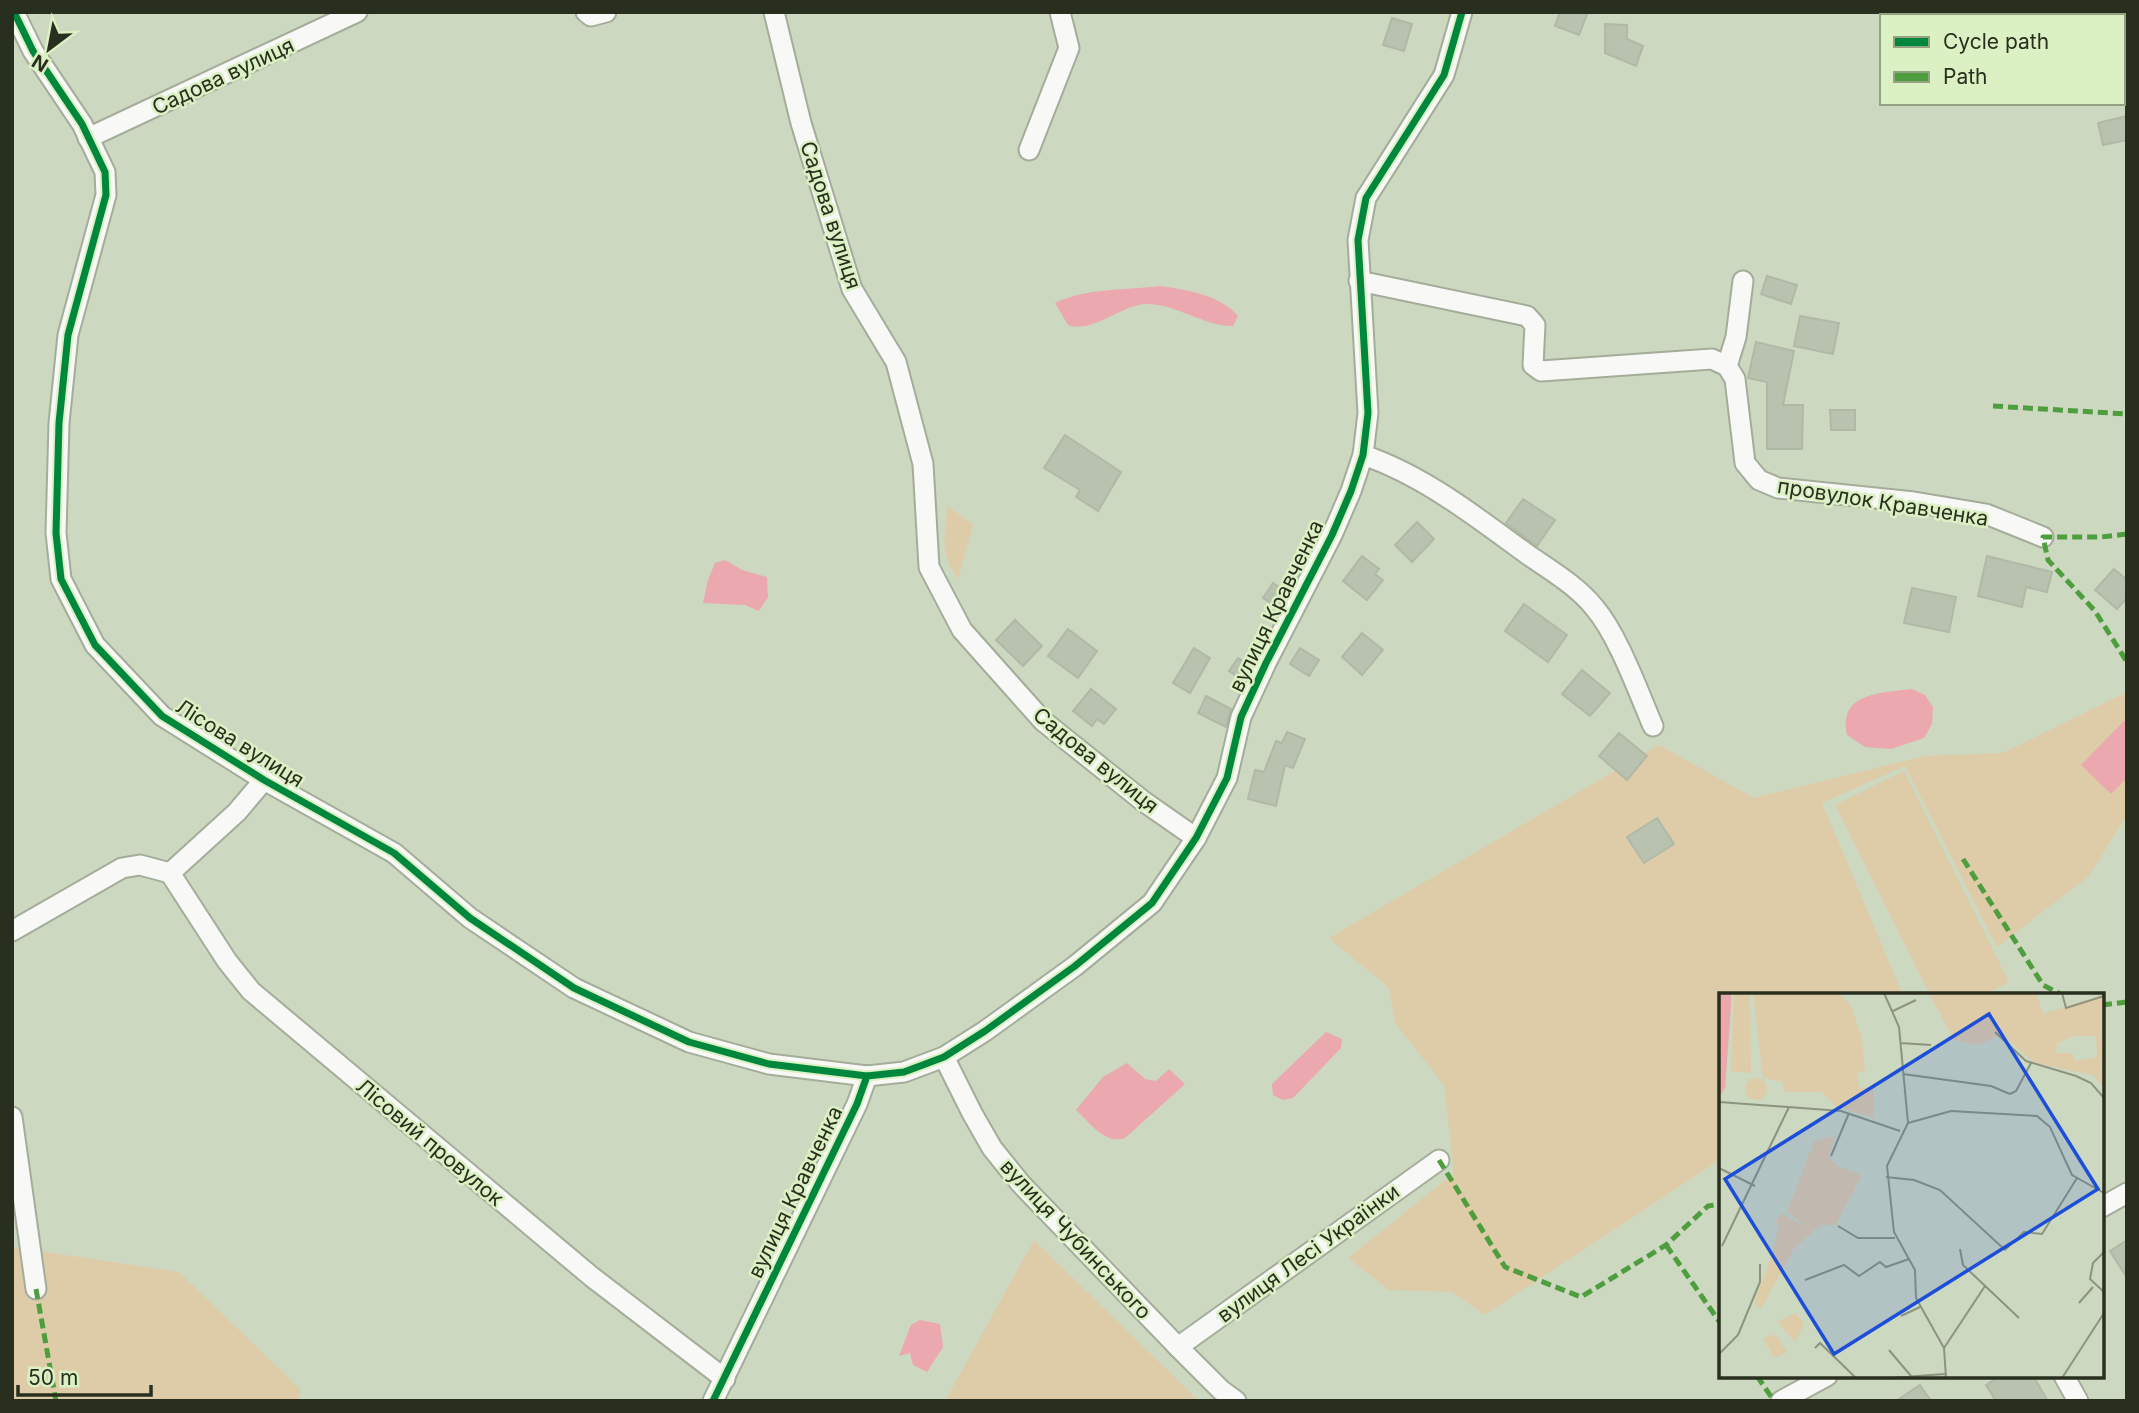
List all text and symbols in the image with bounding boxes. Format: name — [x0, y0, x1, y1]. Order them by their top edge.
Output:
north arrow — [14, 14, 84, 84]
legend — [1880, 14, 2125, 105]
text: Cycle path — [1943, 29, 2049, 54]
street label: Садова вулиця — [148, 32, 298, 120]
text: N — [28, 49, 52, 77]
text: Path — [1943, 64, 1988, 89]
street label: Садова вулиця — [795, 138, 867, 292]
street label: провулок Кравченка — [1776, 473, 1990, 531]
street label: вулиця Кравченка — [1224, 516, 1328, 696]
street label: Лісова вулиця — [171, 694, 309, 792]
street label: Садова вулиця — [1028, 702, 1164, 818]
inset map — [1719, 993, 2104, 1378]
street label: Лісовий провулок — [351, 1073, 509, 1211]
street label: вулиця Кравченка — [743, 1102, 847, 1282]
street label: вулиця Чубинського — [995, 1154, 1157, 1324]
street label: вулиця Лесі Українки — [1212, 1179, 1404, 1327]
scale bar — [18, 1354, 150, 1398]
text: 50 m — [28, 1365, 78, 1390]

